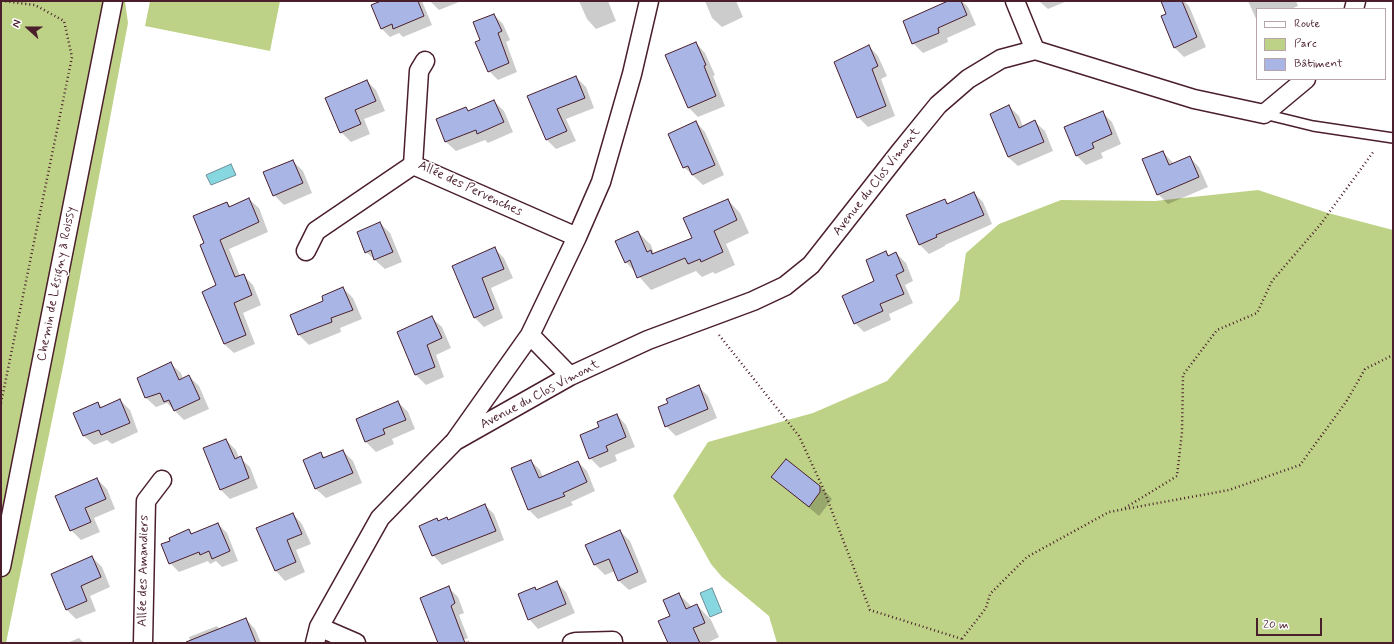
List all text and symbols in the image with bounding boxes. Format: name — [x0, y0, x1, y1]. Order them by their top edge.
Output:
north arrow — [8, 8, 48, 48]
legend — [1256, 8, 1386, 80]
text: Route — [1294, 16, 1320, 32]
text: N — [9, 18, 25, 30]
text: Parc — [1294, 36, 1317, 52]
text: Bâtiment — [1294, 56, 1343, 72]
street label: Avenue du Clos Vimont — [830, 125, 924, 239]
street label: Allée des Pervenches — [415, 158, 525, 220]
street label: Chemin de Lésigny à Roissy — [34, 205, 80, 363]
street label: Avenue du Clos Vimont — [478, 357, 602, 433]
street label: Allée des Amandiers — [135, 515, 153, 627]
scale bar — [1258, 610, 1324, 636]
text: 20 m — [1263, 617, 1289, 633]

